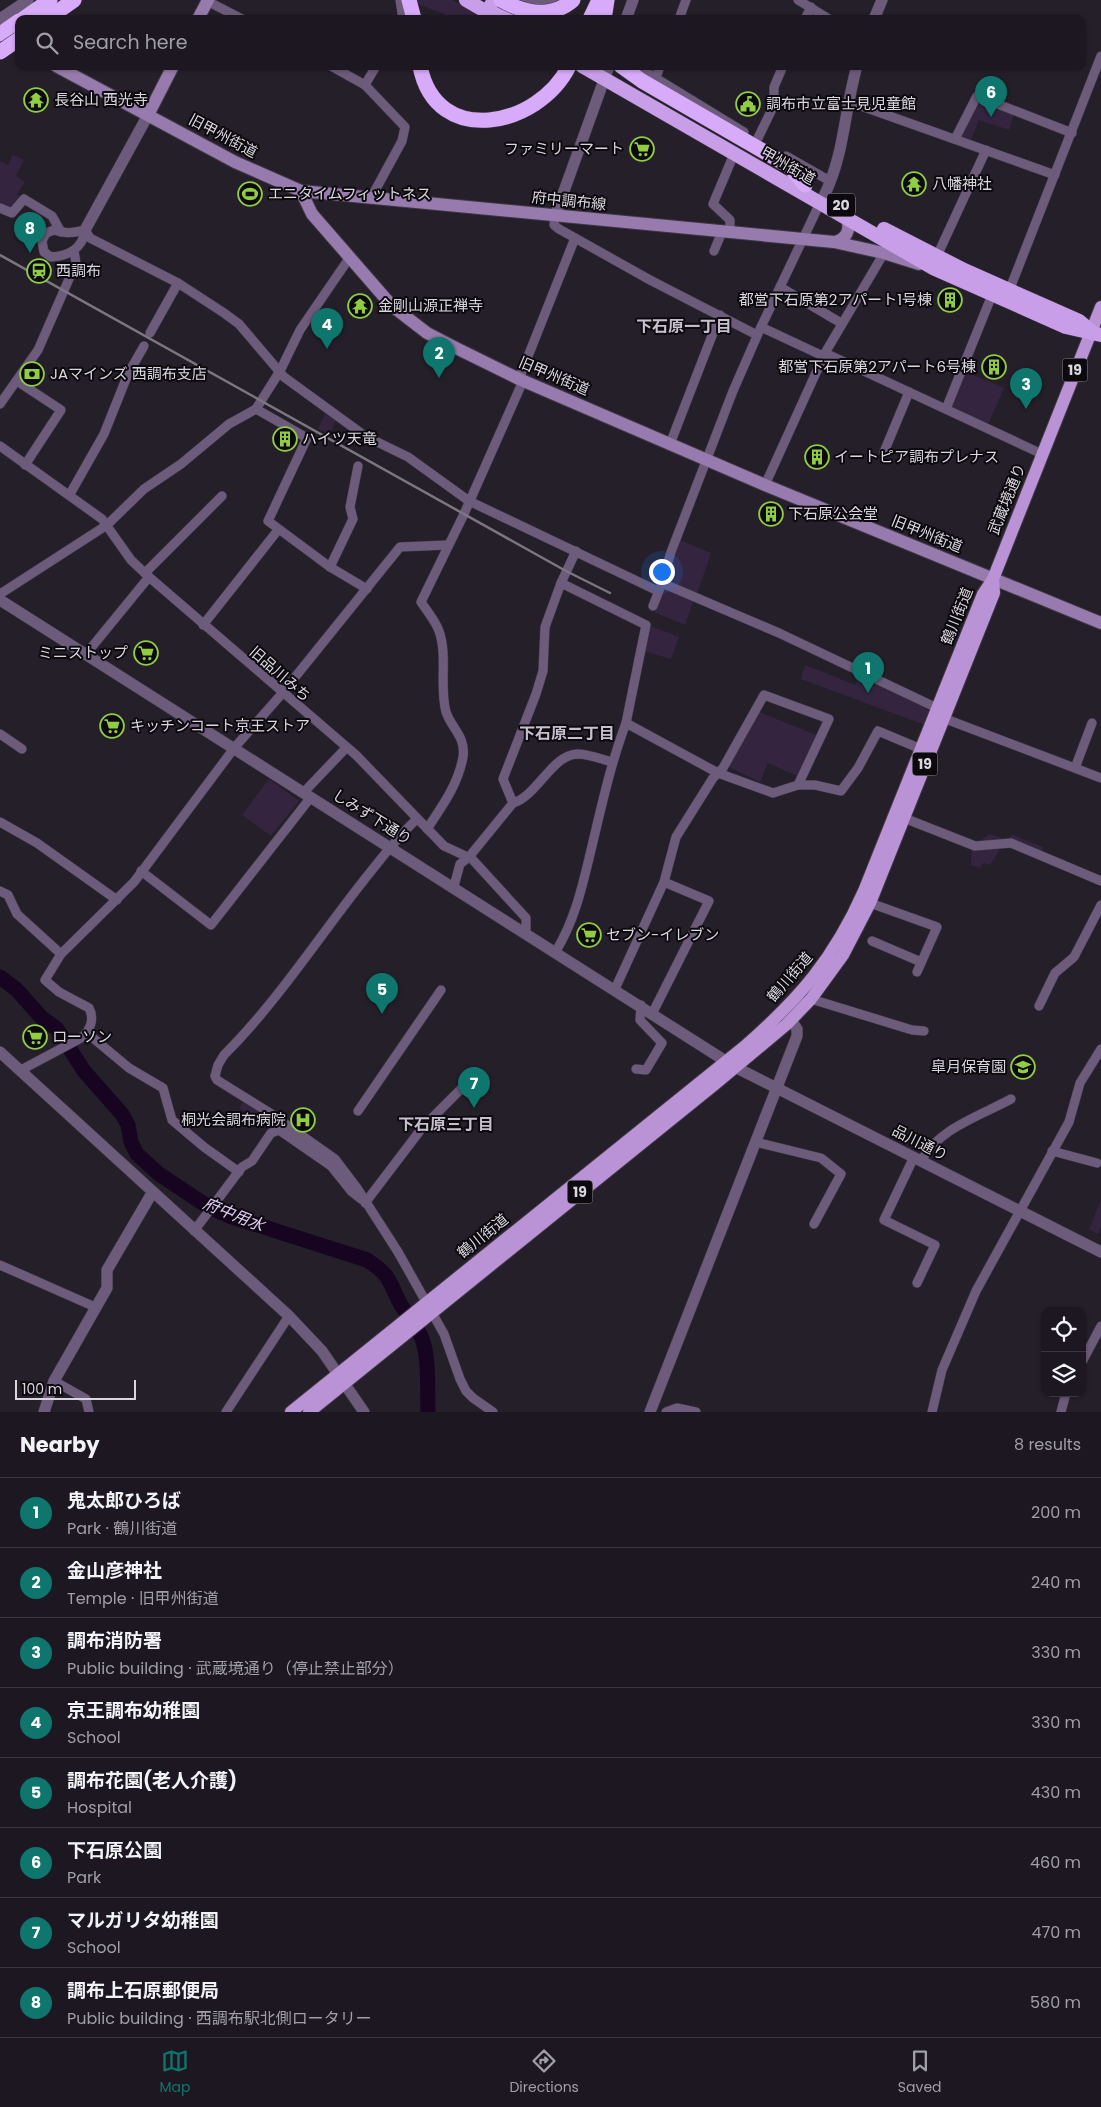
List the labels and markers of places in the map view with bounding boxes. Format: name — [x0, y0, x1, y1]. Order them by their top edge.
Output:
pin: 6 — [975, 76, 1007, 117]
temple icon: 長谷山 西光寺 — [23, 87, 49, 113]
place label: 長谷山 西光寺 — [54, 89, 148, 110]
public building icon: 調布市立富士見児童館 — [735, 91, 761, 117]
place label: 調布市立富士見児童館 — [766, 93, 916, 114]
supermarket icon: ファミリーマート — [629, 136, 655, 162]
place label: ファミリーマート — [504, 138, 624, 159]
temple icon: 八幡神社 — [901, 171, 927, 197]
place label: 八幡神社 — [932, 173, 992, 194]
sports icon: エニタイムフィットネス — [237, 181, 263, 207]
place label: エニタイムフィットネス — [268, 183, 432, 204]
pin: 8 — [14, 212, 46, 253]
station icon: 西調布 — [26, 258, 52, 284]
place label: 西調布 — [56, 260, 101, 281]
building icon: 都営下石原第2アパート1号棟 — [937, 287, 963, 313]
place label: 都営下石原第2アパート1号棟 — [739, 289, 932, 310]
temple icon: 金剛山源正禅寺 — [347, 293, 373, 319]
place label: 金剛山源正禅寺 — [378, 295, 483, 316]
pin: 4 — [311, 308, 343, 349]
pin: 2 — [423, 337, 455, 378]
building icon: 都営下石原第2アパート6号棟 — [981, 354, 1007, 380]
place label: 都営下石原第2アパート6号棟 — [778, 356, 976, 377]
bank icon: JAマインズ 西調布支店 — [19, 361, 45, 387]
place label: JAマインズ 西調布支店 — [50, 363, 207, 384]
pin: 3 — [1010, 368, 1042, 409]
building icon: ハイツ天竜 — [272, 426, 298, 452]
place label: ハイツ天竜 — [302, 428, 377, 449]
building icon: イートピア調布プレナス — [804, 444, 830, 470]
place label: イートピア調布プレナス — [834, 446, 999, 467]
building icon: 下石原公会堂 — [758, 501, 784, 527]
place label: 下石原公会堂 — [788, 503, 878, 524]
supermarket icon: ミニストップ — [133, 640, 159, 666]
place label: ミニストップ — [38, 642, 128, 663]
pin: 1 — [852, 652, 884, 693]
supermarket icon: キッチンコート京王ストア — [99, 713, 125, 739]
place label: キッチンコート京王ストア — [130, 715, 310, 736]
supermarket icon: セブン-イレブン — [576, 922, 602, 948]
place label: セブン-イレブン — [606, 924, 719, 945]
pin: 5 — [366, 973, 398, 1014]
supermarket icon: ローソン — [22, 1024, 48, 1050]
place label: ローソン — [52, 1026, 112, 1047]
school or university icon: 皐月保育園 — [1010, 1054, 1036, 1080]
place label: 皐月保育園 — [931, 1056, 1006, 1077]
pin: 7 — [458, 1067, 490, 1108]
hospital icon: 桐光会調布病院 — [290, 1107, 316, 1133]
place label: 桐光会調布病院 — [181, 1109, 286, 1130]

